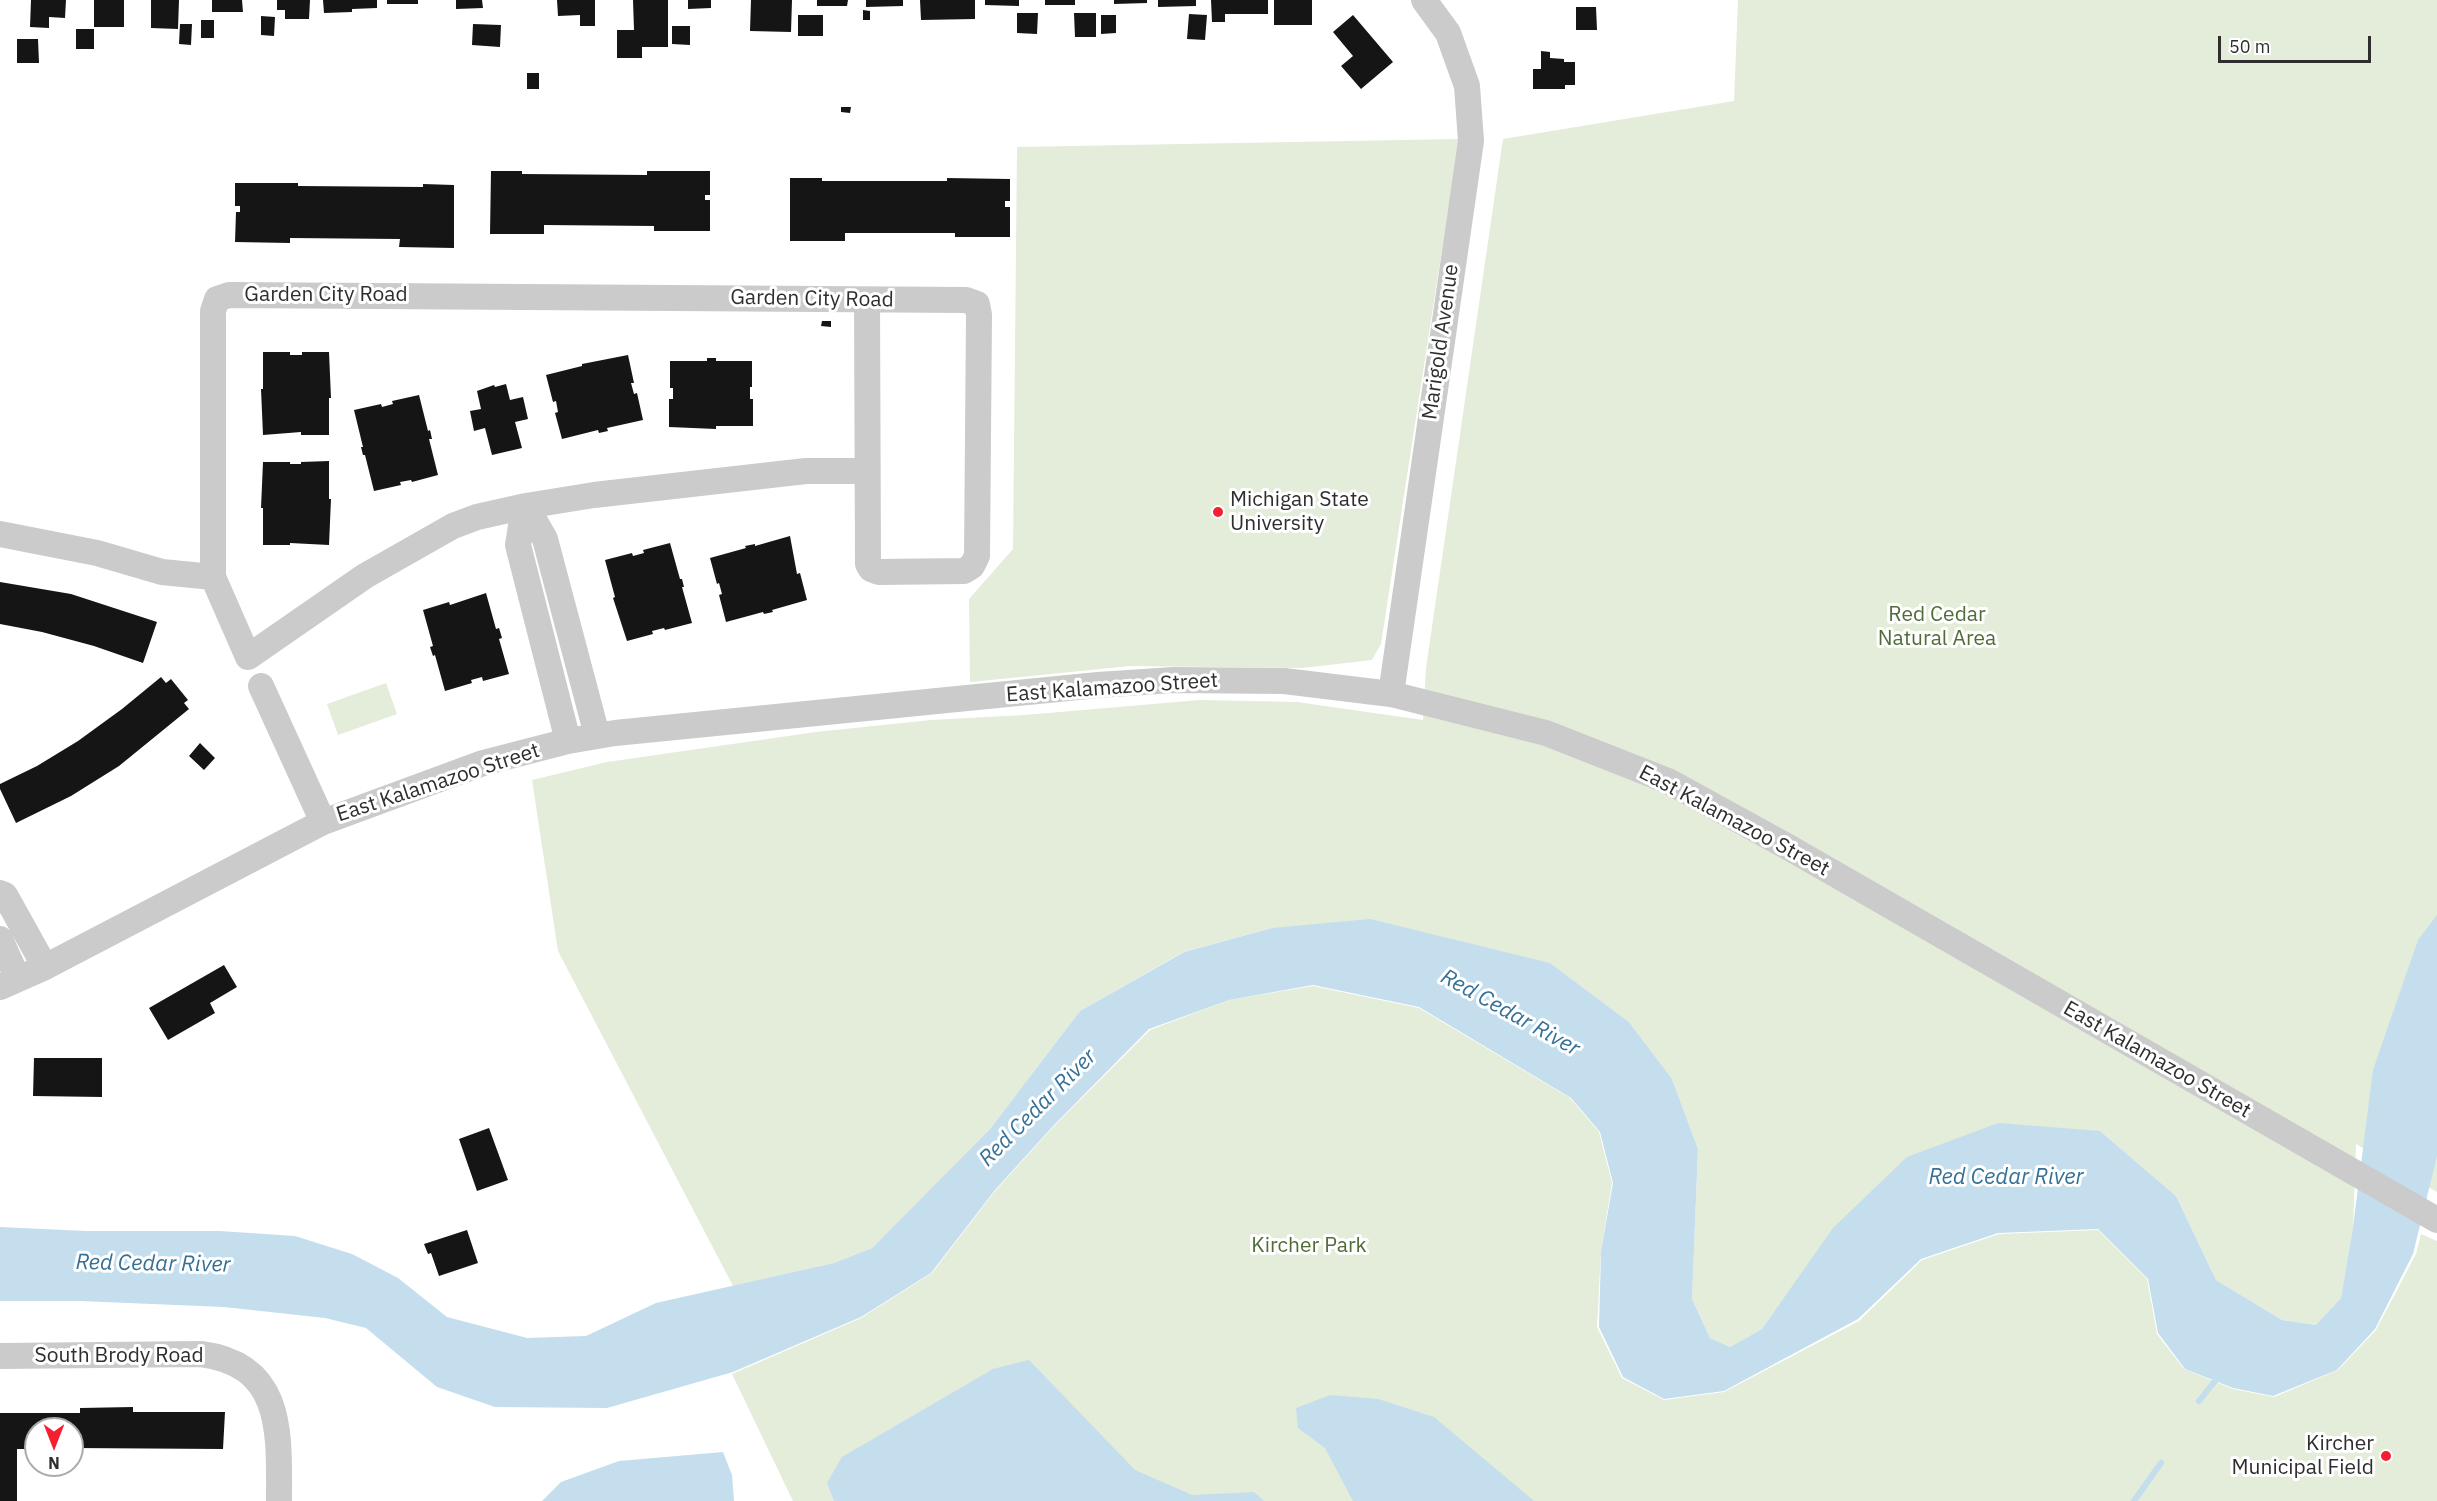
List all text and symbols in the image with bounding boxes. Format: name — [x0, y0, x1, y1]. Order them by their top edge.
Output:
scale bar — [2221, 24, 2374, 62]
text: 50 m — [2229, 35, 2271, 58]
street label: Marigold Avenue — [1418, 263, 1464, 421]
street label: Garden City Road — [244, 282, 408, 308]
street label: Garden City Road — [730, 285, 894, 313]
place label: Michigan State University — [1230, 487, 1369, 537]
marker: Michigan State University — [1211, 505, 1225, 519]
park label: Red Cedar Natural Area — [1878, 602, 1996, 652]
street label: East Kalamazoo Street — [1005, 668, 1219, 708]
street label: East Kalamazoo Street — [333, 738, 543, 828]
street label: East Kalamazoo Street — [1634, 760, 1834, 882]
water label: Red Cedar River — [1436, 964, 1584, 1062]
street label: East Kalamazoo Street — [2059, 996, 2255, 1124]
water label: Red Cedar River — [974, 1044, 1102, 1172]
water label: Red Cedar River — [1929, 1165, 2083, 1191]
park label: Kircher Park — [1251, 1233, 1367, 1259]
water label: Red Cedar River — [75, 1249, 231, 1279]
street label: South Brody Road — [34, 1343, 204, 1369]
north arrow — [24, 1417, 84, 1477]
place label: Kircher Municipal Field — [2232, 1431, 2374, 1481]
marker: Kircher Municipal Field — [2379, 1449, 2393, 1463]
text: N — [48, 1453, 60, 1473]

